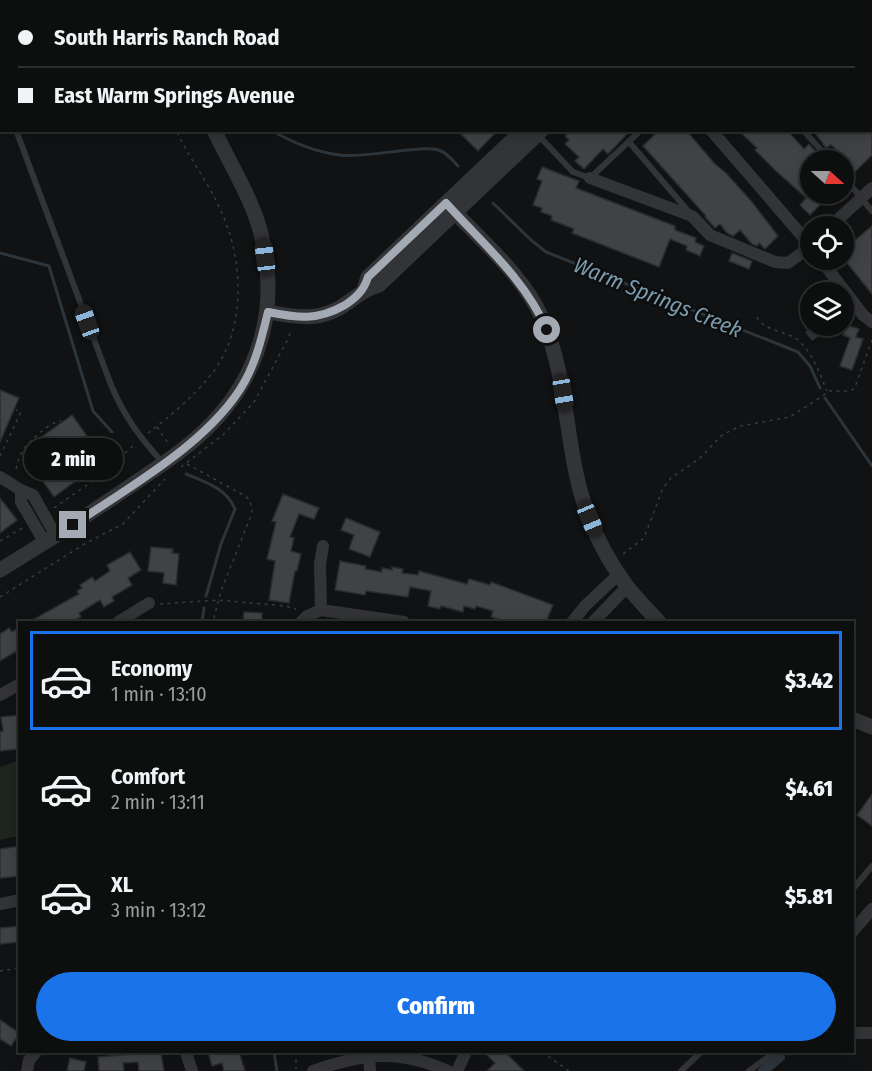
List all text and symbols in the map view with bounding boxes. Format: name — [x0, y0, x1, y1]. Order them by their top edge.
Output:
text: South Harris Ranch Road — [54, 24, 279, 51]
text: East Warm Springs Avenue — [54, 82, 295, 109]
north arrow — [800, 150, 854, 204]
map controls — [800, 150, 854, 336]
button: locate — [800, 216, 854, 270]
car — [254, 238, 276, 276]
water label: Warm Springs Creek — [570, 251, 746, 344]
button: layers — [800, 282, 854, 336]
car — [72, 302, 102, 342]
route start — [533, 316, 560, 343]
car — [551, 374, 575, 412]
callout: 2 min — [23, 438, 122, 480]
text: 2 min — [51, 447, 96, 471]
car — [575, 499, 605, 539]
route end — [59, 511, 86, 538]
icon: car — [39, 654, 93, 708]
text: Economy — [111, 655, 192, 682]
text: $3.42 — [785, 667, 833, 694]
text: 1 min · 13:10 — [111, 682, 207, 706]
icon: car — [39, 762, 93, 816]
text: Comfort — [111, 763, 185, 790]
text: $4.61 — [785, 775, 833, 802]
text: 2 min · 13:11 — [111, 790, 205, 814]
icon: car — [39, 870, 93, 924]
text: XL — [111, 871, 133, 898]
text: $5.81 — [785, 883, 833, 910]
text: 3 min · 13:12 — [111, 898, 206, 922]
button: Confirm — [36, 972, 836, 1041]

